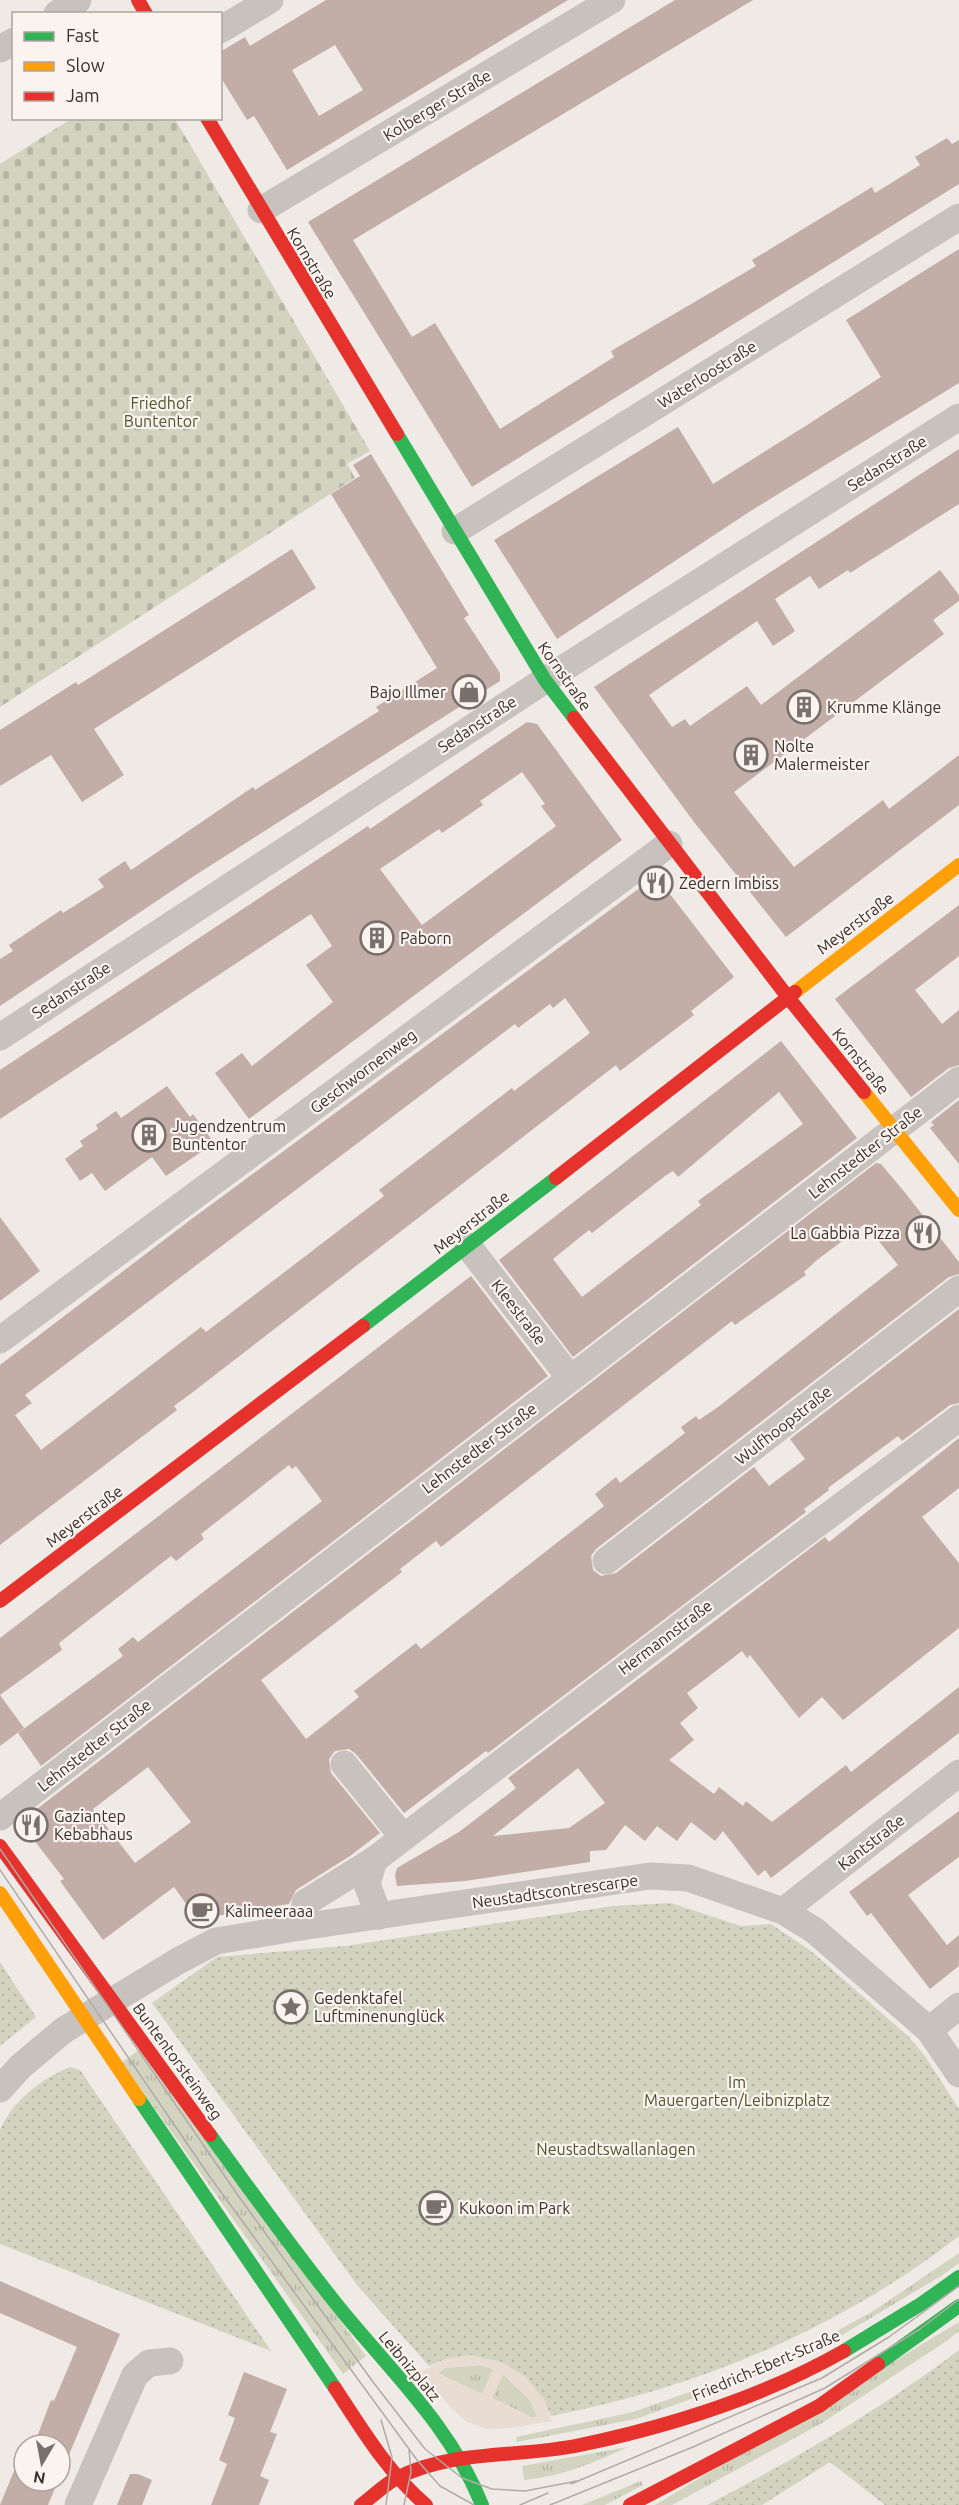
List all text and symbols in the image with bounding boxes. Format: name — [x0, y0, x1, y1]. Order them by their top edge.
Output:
legend — [12, 12, 222, 120]
text: Fast — [66, 25, 99, 45]
text: Slow — [66, 55, 105, 75]
street label: Kolberger Straße — [380, 66, 494, 144]
text: Jam — [66, 85, 100, 105]
street label: Kornstraße — [284, 224, 340, 302]
street label: Waterloostraße — [654, 336, 760, 412]
park label: Friedhof Buntentor — [124, 394, 198, 430]
street label: Sedanstraße — [844, 432, 930, 494]
street label: Kornstraße — [535, 638, 595, 714]
shop icon: Bajo Illmer — [451, 674, 487, 710]
place label: Bajo Illmer — [370, 683, 446, 701]
building icon: Krumme Klänge — [786, 689, 822, 725]
street label: Sedanstraße — [434, 692, 520, 756]
place label: Krumme Klänge — [827, 698, 941, 716]
building icon: Nolte Malermeister — [733, 737, 769, 773]
place label: Nolte Malermeister — [774, 737, 870, 773]
restaurant icon: Zedern Imbiss — [638, 865, 674, 901]
place label: Zedern Imbiss — [679, 874, 779, 892]
street label: Meyerstraße — [813, 888, 897, 958]
building icon: Paborn — [359, 920, 395, 956]
place label: Paborn — [400, 929, 452, 947]
street label: Sedanstraße — [28, 958, 114, 1022]
street label: Kornstraße — [829, 1024, 893, 1098]
street label: Geschwornenweg — [306, 1025, 420, 1117]
street label: Lehnstedter Straße — [805, 1102, 925, 1202]
building icon: Jugendzentrum Buntentor — [131, 1117, 167, 1153]
place label: Jugendzentrum Buntentor — [172, 1117, 286, 1153]
street label: Meyerstraße — [429, 1187, 513, 1257]
restaurant icon: La Gabbia Pizza — [905, 1215, 941, 1251]
place label: La Gabbia Pizza — [790, 1224, 900, 1242]
street label: Kleestraße — [488, 1276, 550, 1348]
street label: Wulfhoopstraße — [731, 1382, 835, 1468]
street label: Lehnstedter Straße — [418, 1399, 540, 1497]
street label: Meyerstraße — [42, 1481, 126, 1551]
street label: Hermannstraße — [615, 1596, 715, 1678]
street label: Lehnstedter Straße — [34, 1695, 154, 1795]
restaurant icon: Gaziantep Kebabhaus — [13, 1807, 49, 1843]
place label: Gaziantep Kebabhaus — [54, 1807, 133, 1843]
street label: Kantstraße — [834, 1810, 908, 1874]
street label: Neustadtscontrescarpe — [471, 1870, 639, 1912]
cafe icon: Kalimeeraaa — [184, 1893, 220, 1929]
place label: Kalimeeraaa — [225, 1902, 313, 1920]
place icon: Gedenktafel Luftminenunglück — [273, 1989, 309, 2025]
place label: Gedenktafel Luftminenunglück — [314, 1989, 445, 2025]
street label: Buntentorsteinweg — [130, 1999, 226, 2123]
park label: Im Mauergarten/Leibnizplatz — [644, 2073, 830, 2109]
park label: Neustadtswallanlagen — [536, 2140, 696, 2158]
cafe icon: Kukoon im Park — [418, 2190, 454, 2226]
place label: Kukoon im Park — [459, 2199, 570, 2217]
street label: Friedrich-Ebert-Straße — [689, 2326, 843, 2404]
street label: Leibnizplatz — [375, 2327, 445, 2405]
north arrow — [12, 2433, 72, 2493]
text: N — [32, 2468, 47, 2488]

